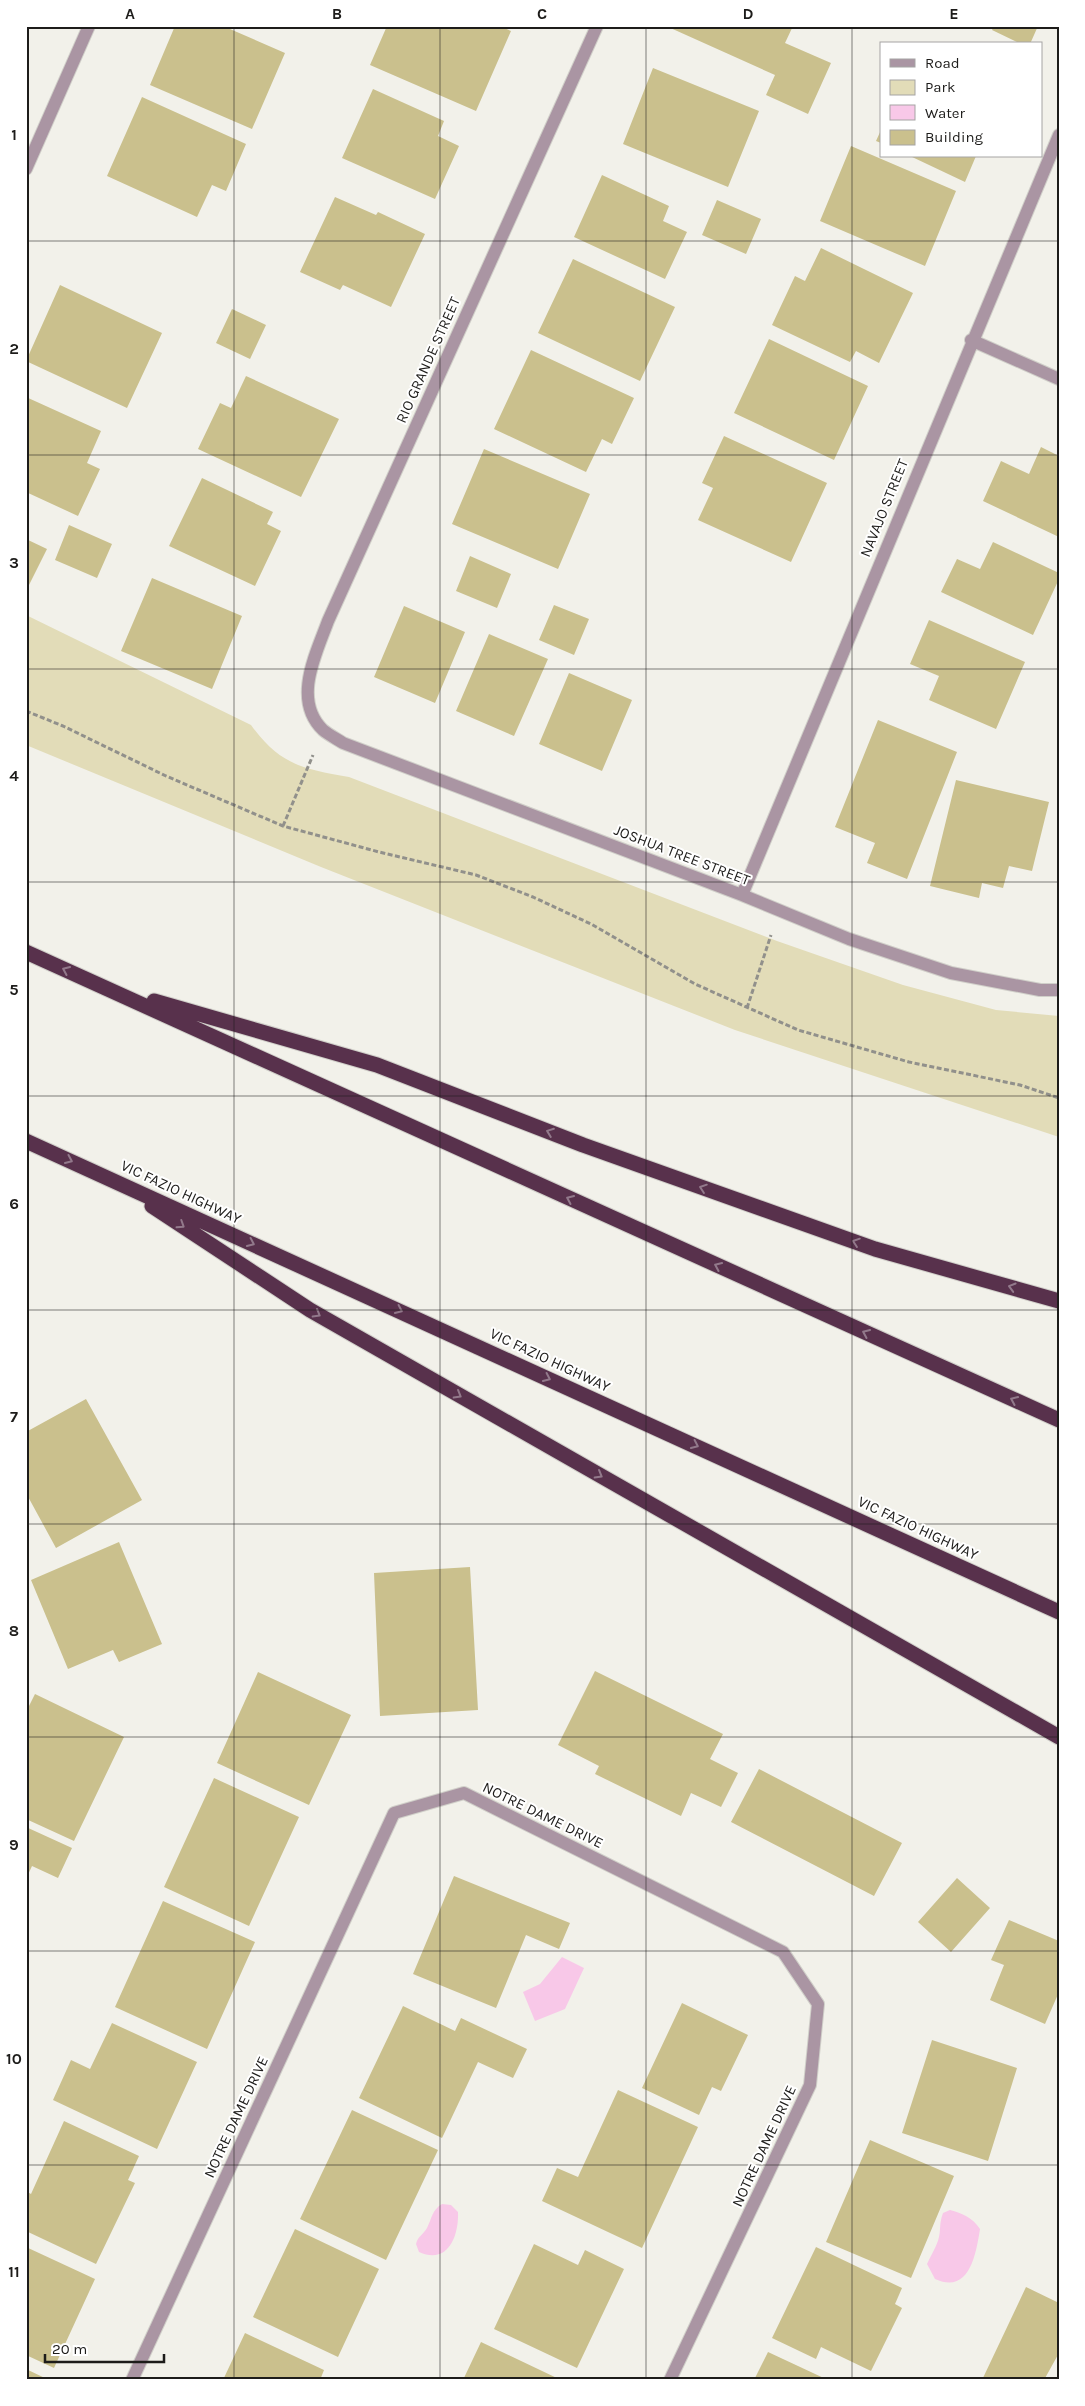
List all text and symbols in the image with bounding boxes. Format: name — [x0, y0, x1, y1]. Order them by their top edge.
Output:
text: A — [125, 4, 135, 23]
text: B — [332, 4, 342, 23]
text: C — [537, 4, 547, 23]
text: D — [743, 4, 754, 23]
text: E — [949, 4, 959, 23]
legend — [880, 42, 1042, 158]
text: Road — [925, 54, 960, 72]
text: Park — [925, 78, 955, 96]
text: Water — [925, 104, 966, 122]
text: 1 — [11, 125, 17, 144]
text: Building — [925, 128, 983, 146]
street label: RIO GRANDE STREET — [392, 294, 464, 426]
text: 2 — [9, 339, 19, 358]
street label: NAVAJO STREET — [856, 456, 912, 560]
text: 3 — [9, 553, 19, 572]
text: 4 — [9, 766, 19, 785]
street label: JOSHUA TREE STREET — [612, 821, 753, 889]
one-way arrow — [62, 965, 71, 976]
text: 5 — [9, 980, 19, 999]
one-way arrow — [546, 1128, 555, 1139]
one-way arrow — [64, 1153, 73, 1164]
street label: VIC FAZIO HIGHWAY — [118, 1156, 245, 1228]
one-way arrow — [699, 1184, 707, 1194]
text: 6 — [9, 1194, 19, 1213]
one-way arrow — [566, 1194, 575, 1205]
one-way arrow — [176, 1219, 185, 1228]
one-way arrow — [246, 1237, 255, 1247]
one-way arrow — [852, 1238, 861, 1248]
one-way arrow — [714, 1261, 723, 1272]
one-way arrow — [1008, 1283, 1016, 1293]
one-way arrow — [394, 1304, 403, 1315]
one-way arrow — [312, 1308, 321, 1318]
street label: VIC FAZIO HIGHWAY — [487, 1324, 614, 1396]
one-way arrow — [862, 1329, 871, 1339]
one-way arrow — [542, 1372, 551, 1382]
one-way arrow — [453, 1388, 462, 1398]
one-way arrow — [1010, 1396, 1019, 1407]
text: 7 — [10, 1407, 18, 1426]
one-way arrow — [690, 1439, 699, 1450]
one-way arrow — [594, 1469, 603, 1479]
street label: VIC FAZIO HIGHWAY — [855, 1492, 982, 1564]
text: 8 — [9, 1621, 19, 1640]
street label: NOTRE DAME DRIVE — [480, 1778, 606, 1852]
text: 9 — [9, 1835, 19, 1854]
text: 10 — [6, 2049, 22, 2068]
street label: NOTRE DAME DRIVE — [200, 2053, 272, 2181]
street label: NOTRE DAME DRIVE — [728, 2082, 800, 2210]
text: 11 — [8, 2262, 20, 2281]
scale bar — [45, 2331, 164, 2363]
text: 20 m — [52, 2340, 87, 2358]

